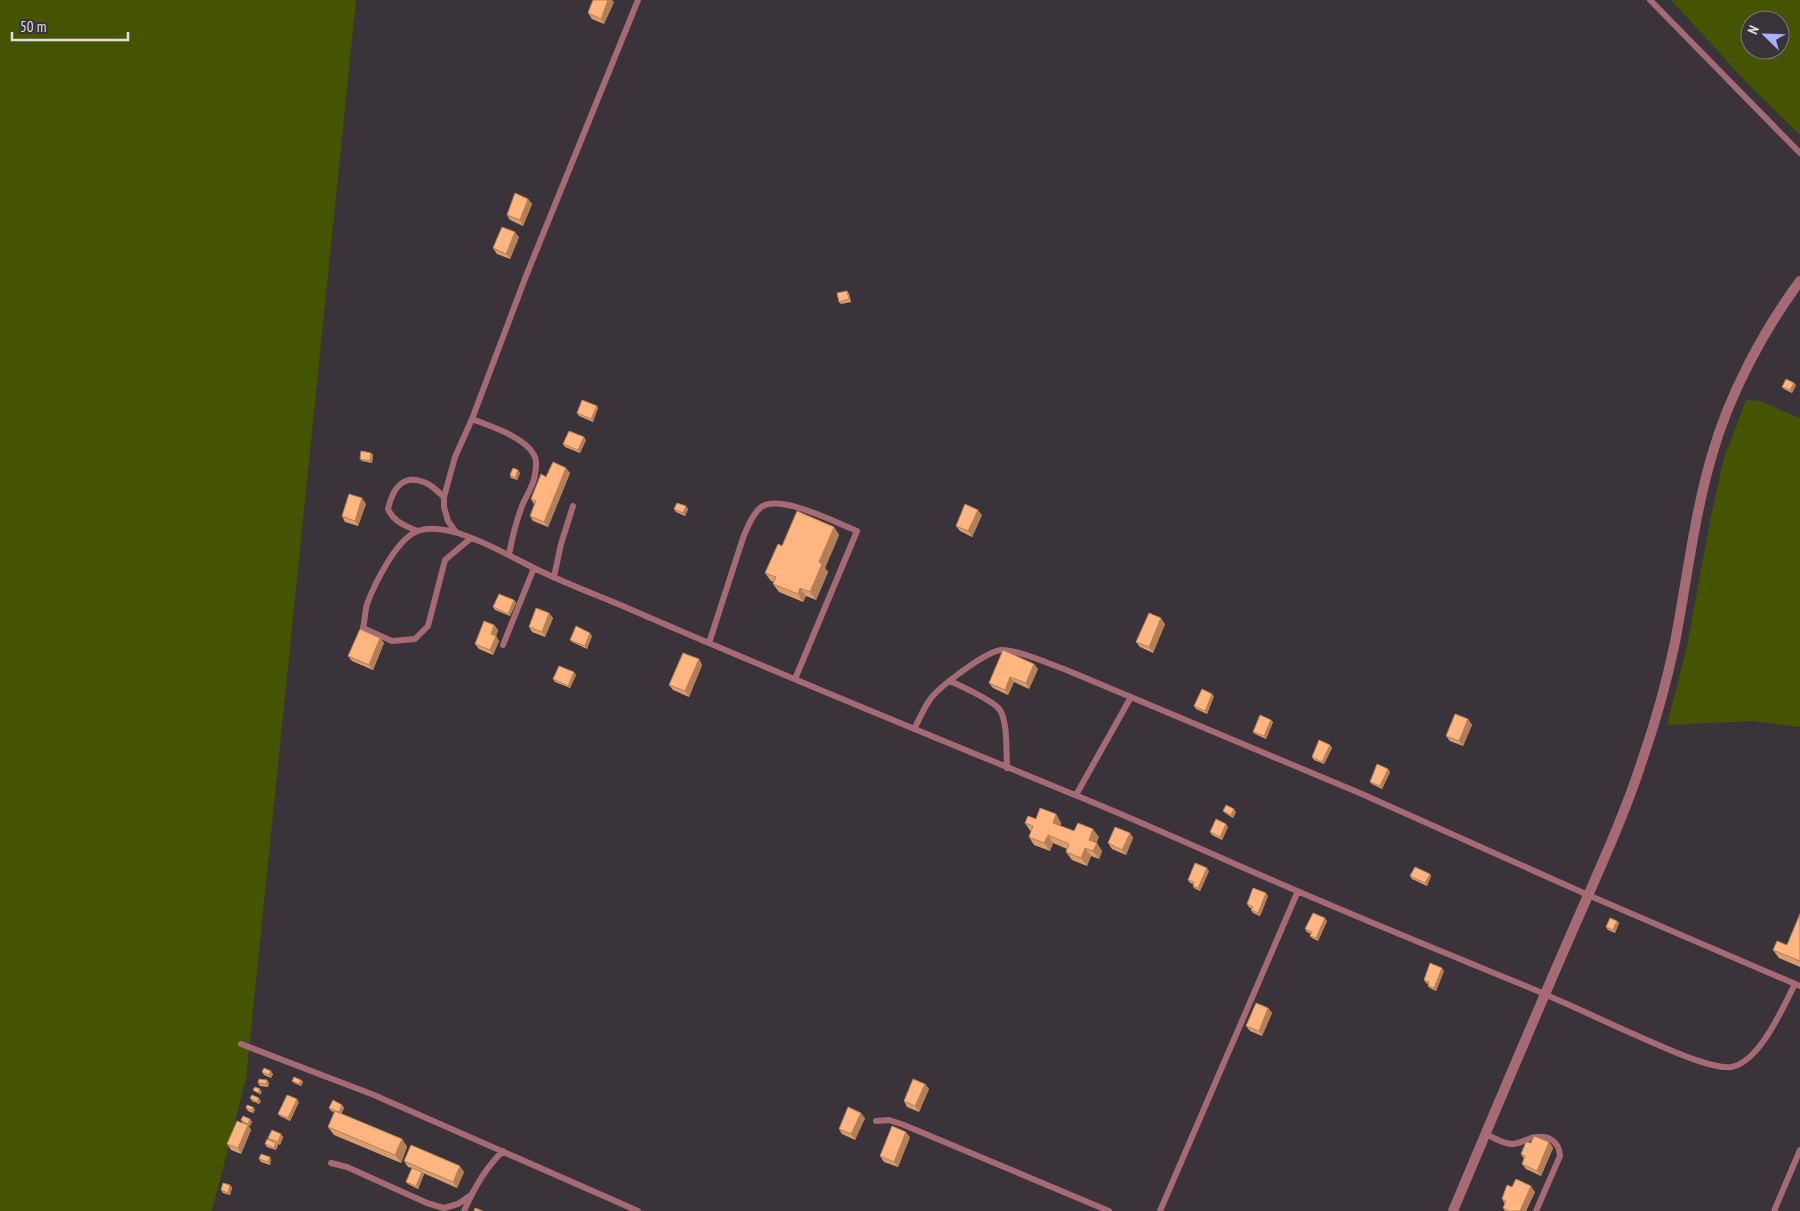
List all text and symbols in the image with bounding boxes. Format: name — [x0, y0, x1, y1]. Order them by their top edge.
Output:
scale bar — [12, 10, 129, 42]
north arrow — [1740, 10, 1790, 60]
text: 50 m — [20, 17, 46, 36]
text: N — [1743, 23, 1763, 37]

